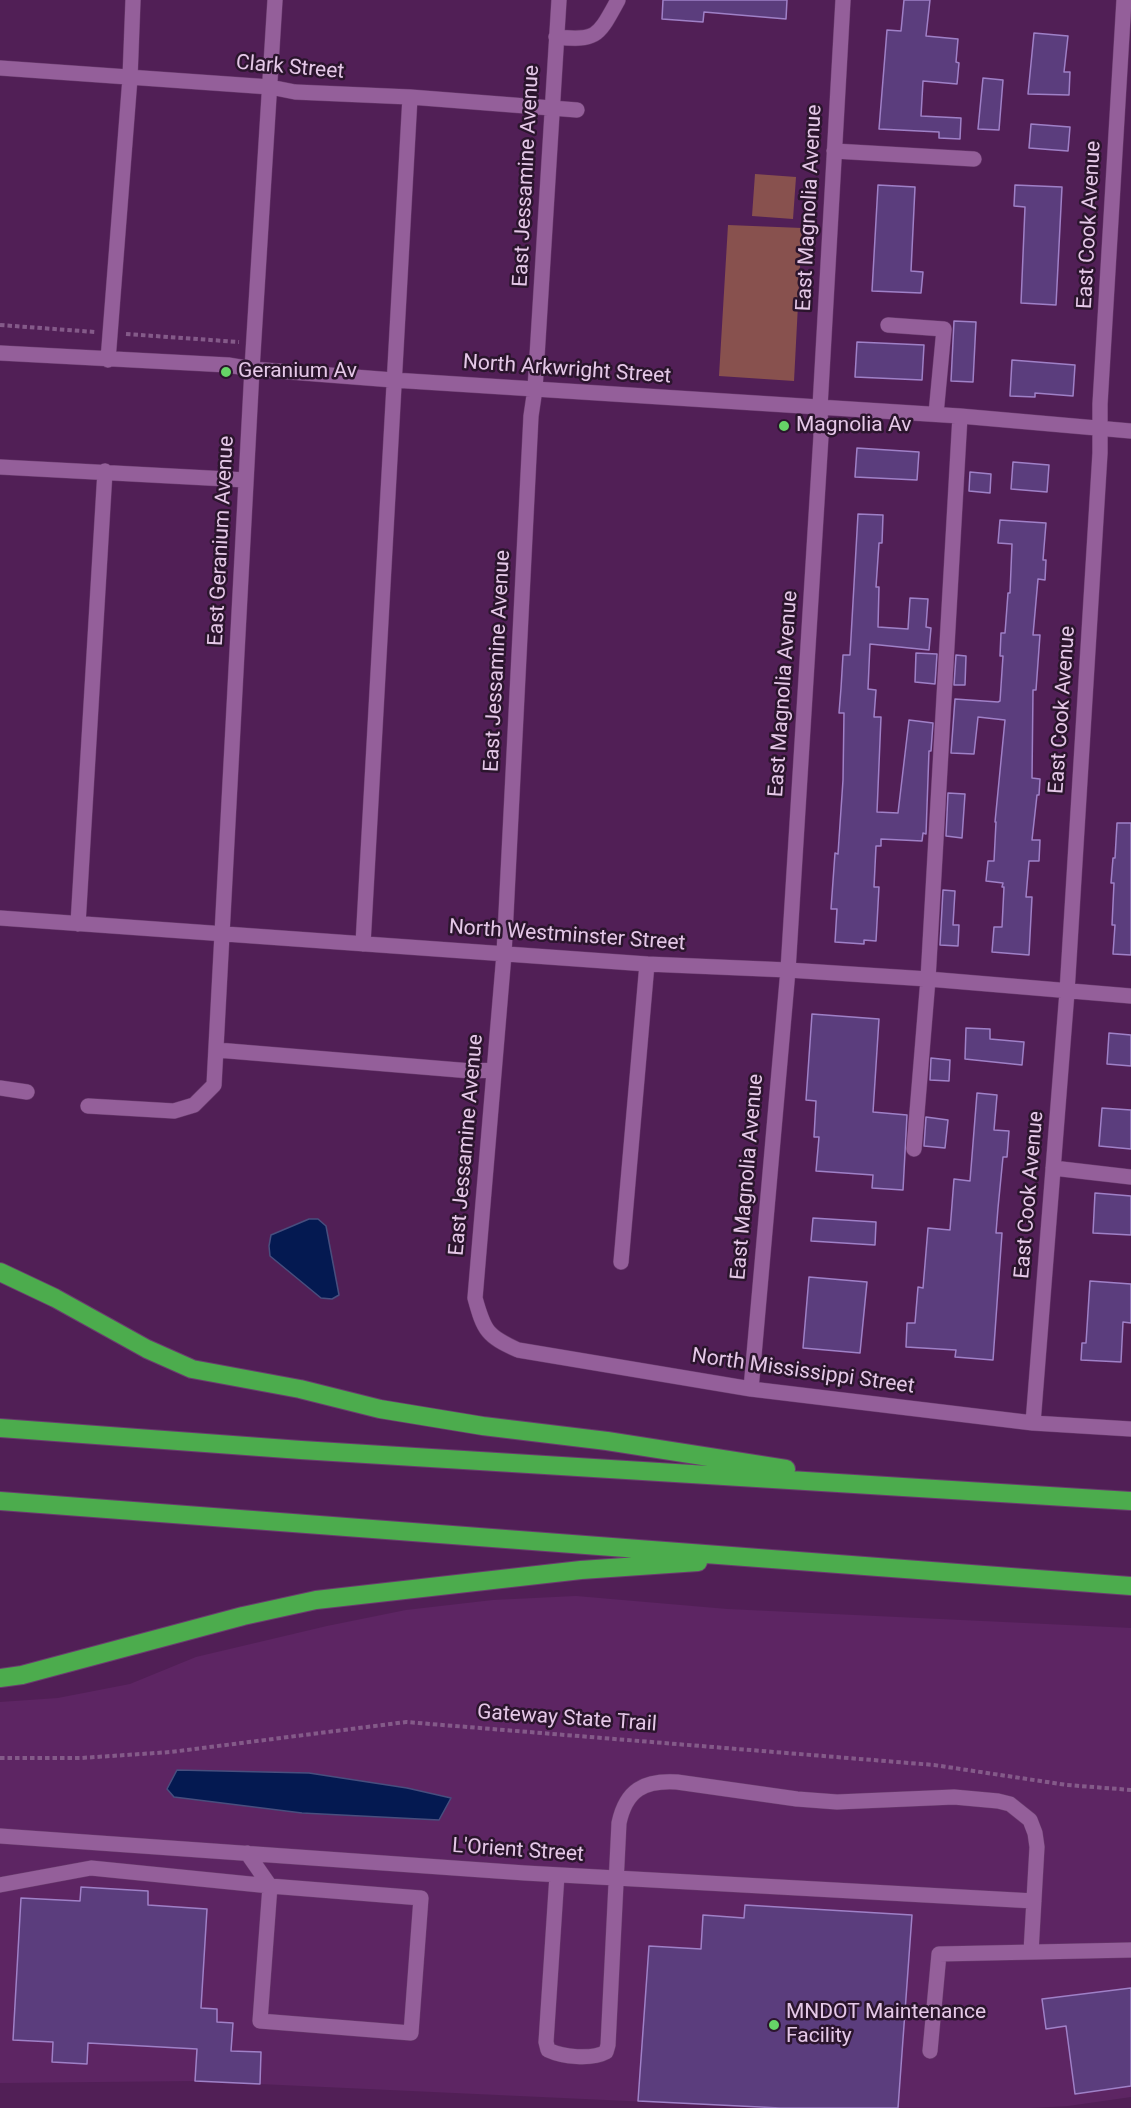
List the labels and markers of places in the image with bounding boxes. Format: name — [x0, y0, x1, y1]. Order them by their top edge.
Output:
place label: Geranium Av — [238, 359, 357, 385]
marker: Geranium Av — [219, 365, 233, 379]
place label: Magnolia Av — [796, 413, 911, 439]
marker: Magnolia Av — [777, 419, 791, 433]
place label: MNDOT Maintenance Facility — [786, 2000, 986, 2050]
marker: MNDOT Maintenance Facility — [767, 2018, 781, 2032]

